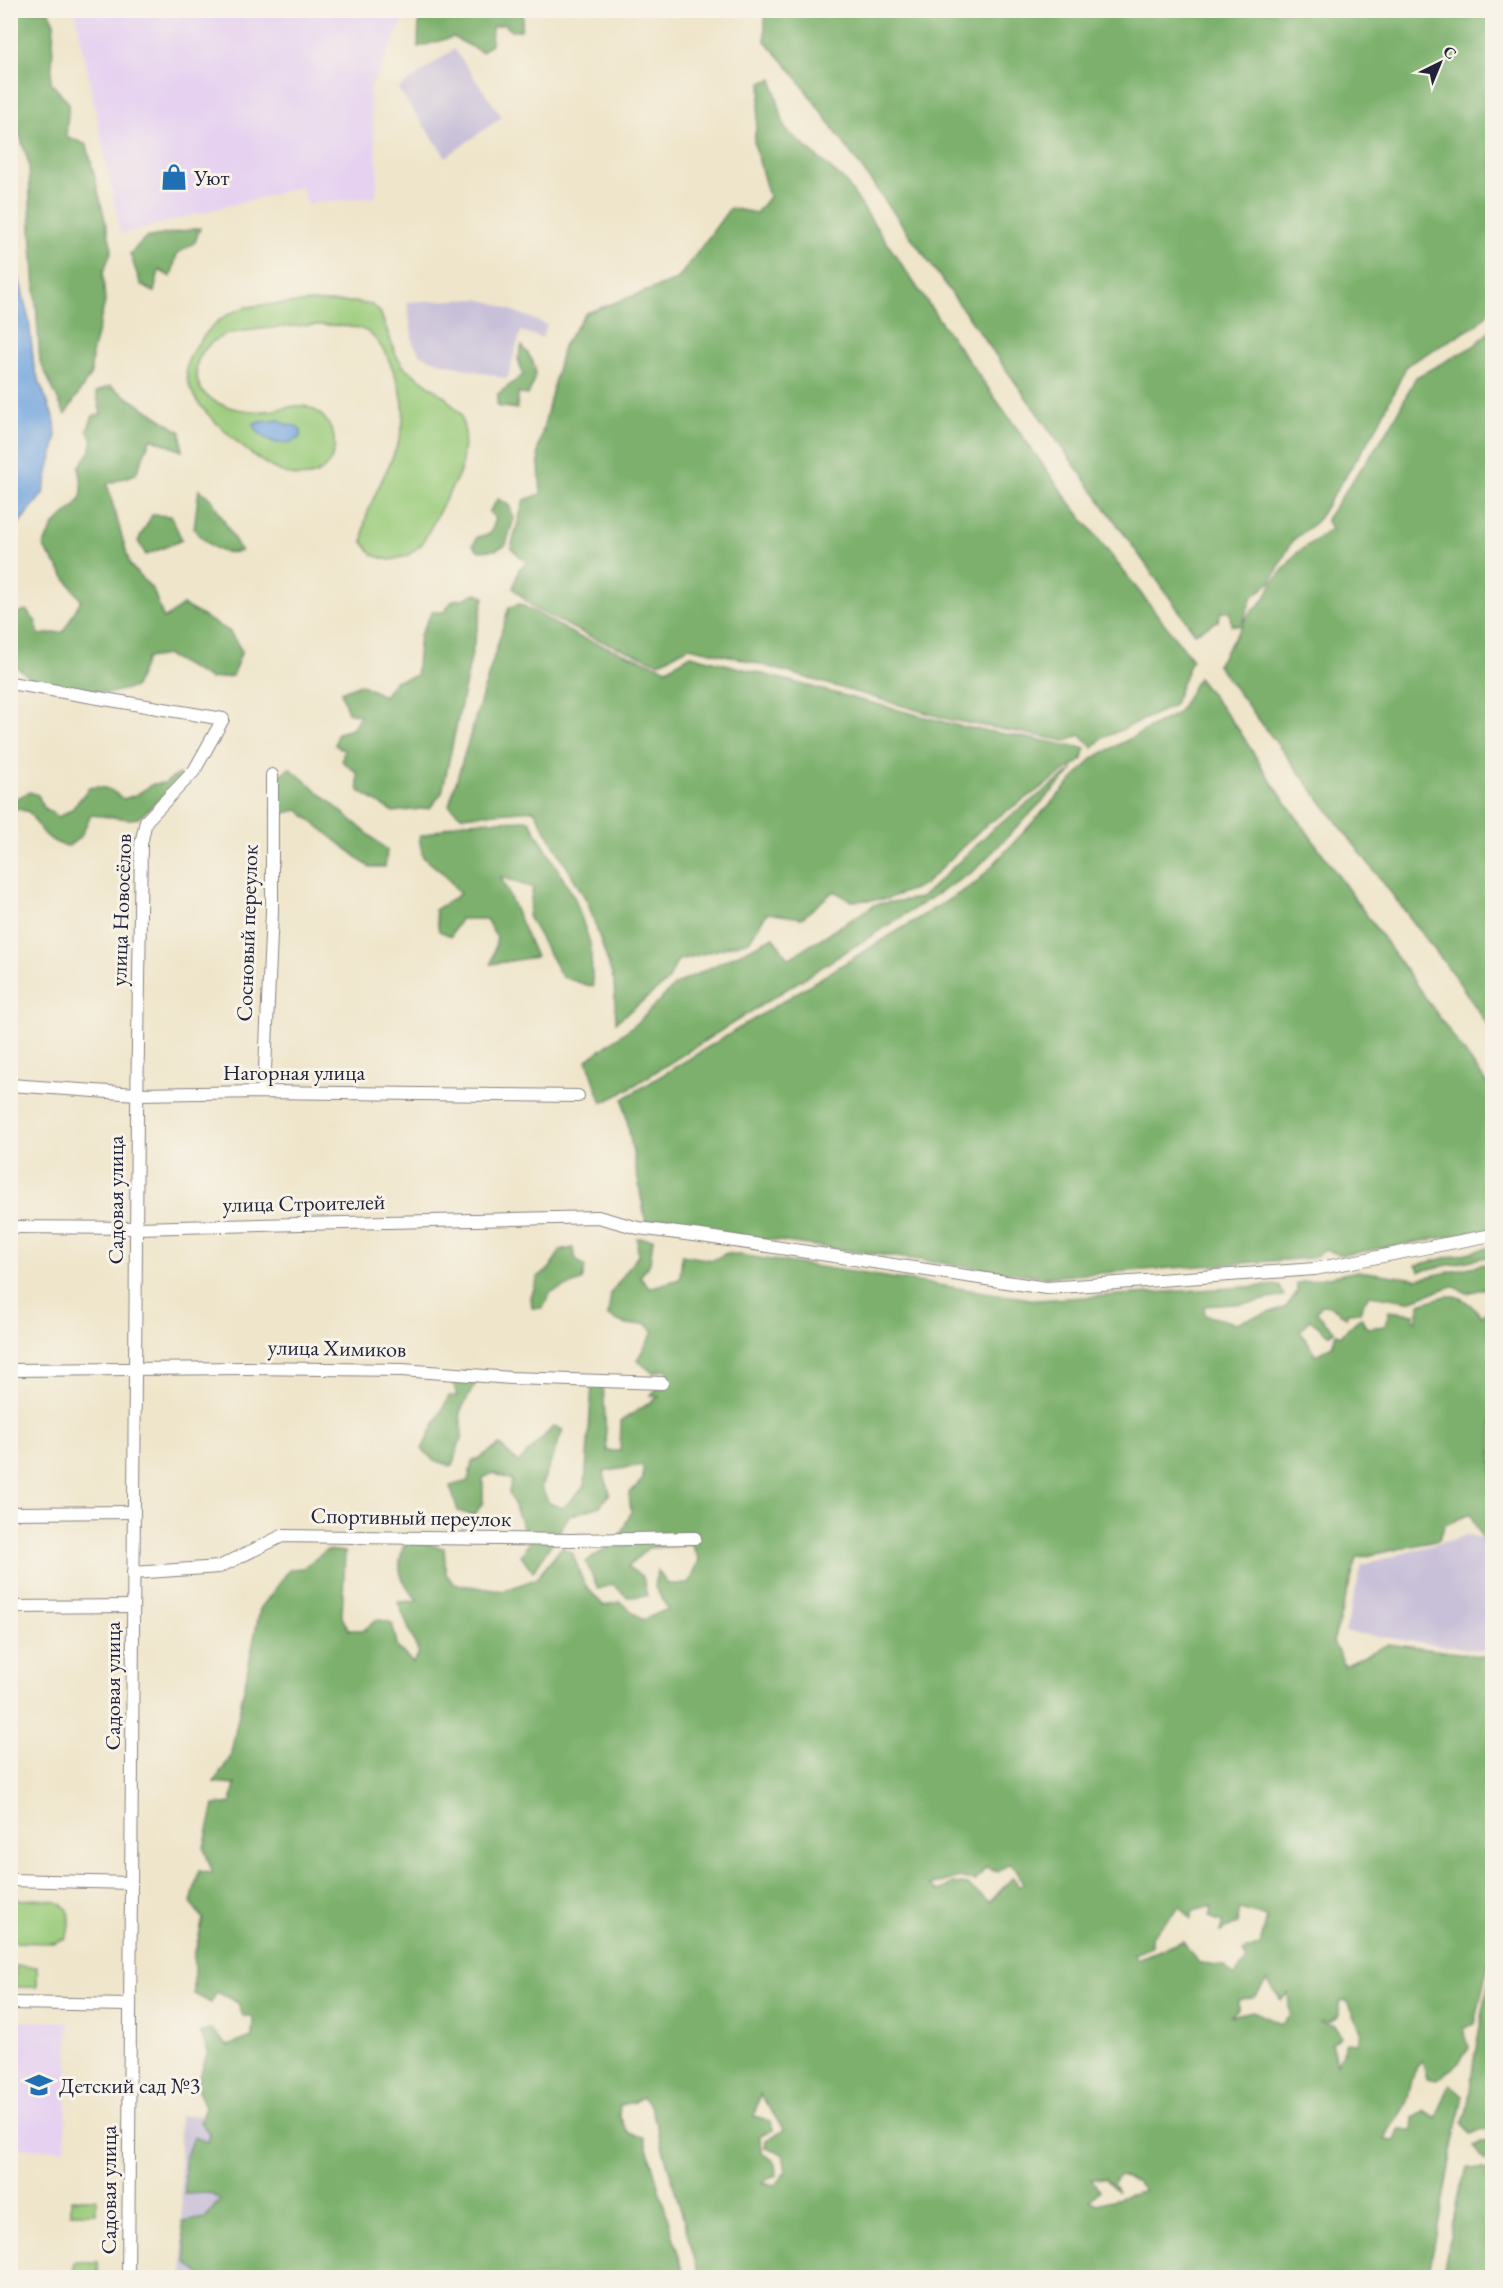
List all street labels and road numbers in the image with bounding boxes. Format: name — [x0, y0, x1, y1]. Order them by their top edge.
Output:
street label: улица Новосёлов — [104, 833, 138, 987]
street label: Сосновый переулок — [229, 844, 265, 1022]
street label: Нагорная улица — [223, 1058, 365, 1087]
street label: Садовая улица — [101, 1135, 130, 1265]
street label: улица Строителей — [222, 1187, 386, 1219]
street label: улица Химиков — [267, 1332, 407, 1364]
street label: Спортивный переулок — [310, 1501, 512, 1533]
street label: Садовая улица — [98, 1621, 127, 1751]
street label: Садовая улица — [94, 2125, 123, 2255]

